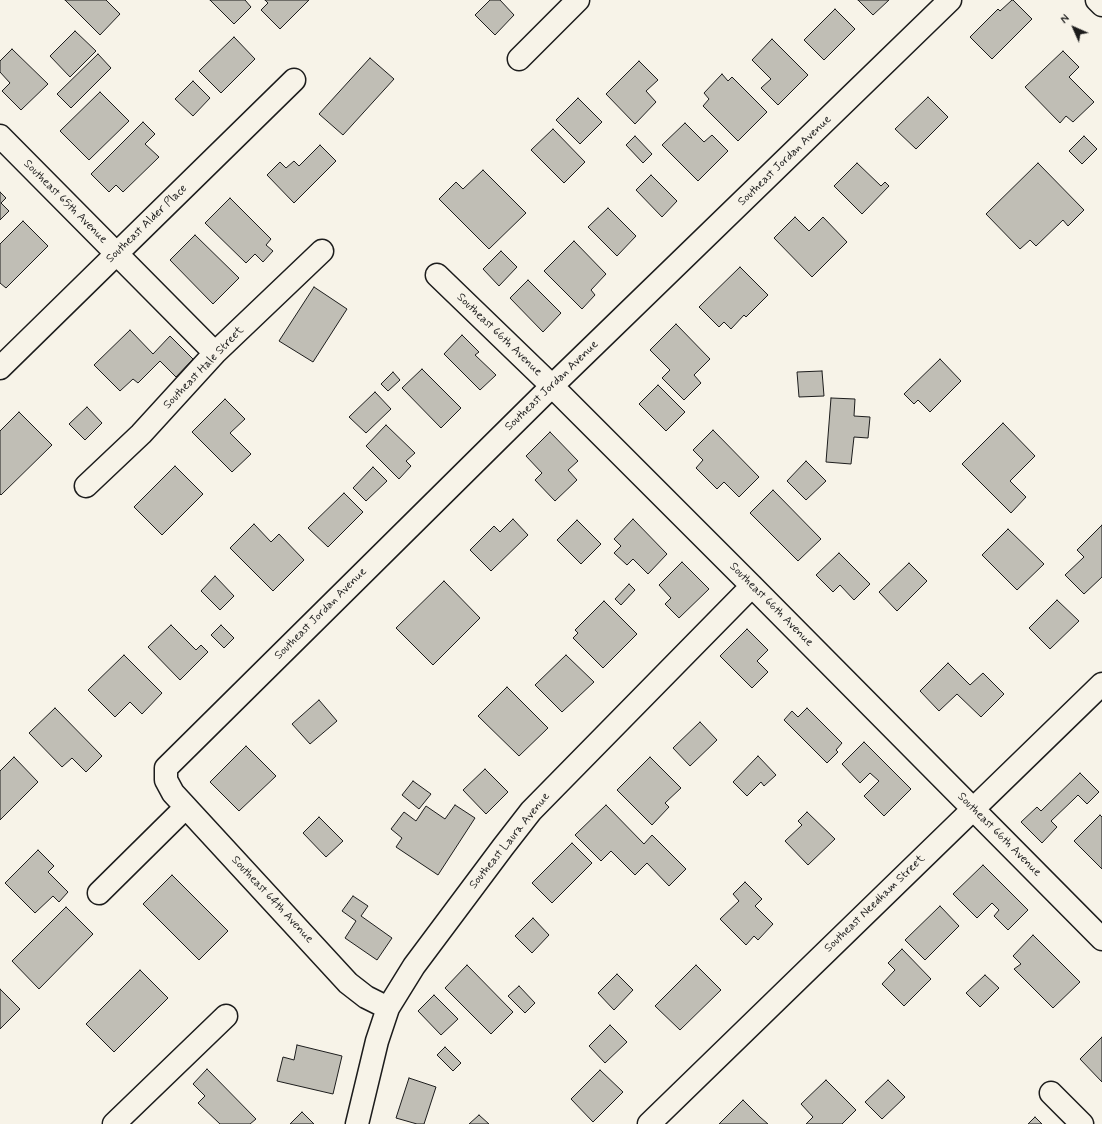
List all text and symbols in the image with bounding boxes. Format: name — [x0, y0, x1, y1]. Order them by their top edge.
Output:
north arrow — [1054, 8, 1094, 48]
text: N — [1058, 12, 1073, 27]
street label: Southeast Jordan Avenue — [735, 113, 835, 209]
street label: Southeast 65th Avenue — [20, 157, 110, 247]
street label: Southeast Alder Place — [104, 182, 190, 266]
street label: Southeast 66th Avenue — [453, 291, 545, 379]
street label: Southeast Hale Street — [161, 324, 247, 412]
street label: Southeast Jordan Avenue — [502, 338, 602, 434]
street label: Southeast 66th Avenue — [726, 560, 816, 650]
street label: Southeast Jordan Avenue — [272, 565, 370, 663]
street label: Southeast Laura Avenue — [467, 790, 553, 892]
street label: Southeast 66th Avenue — [954, 790, 1044, 880]
street label: Southeast Needham Street — [822, 852, 928, 956]
street label: Southeast 64th Avenue — [228, 853, 316, 947]

